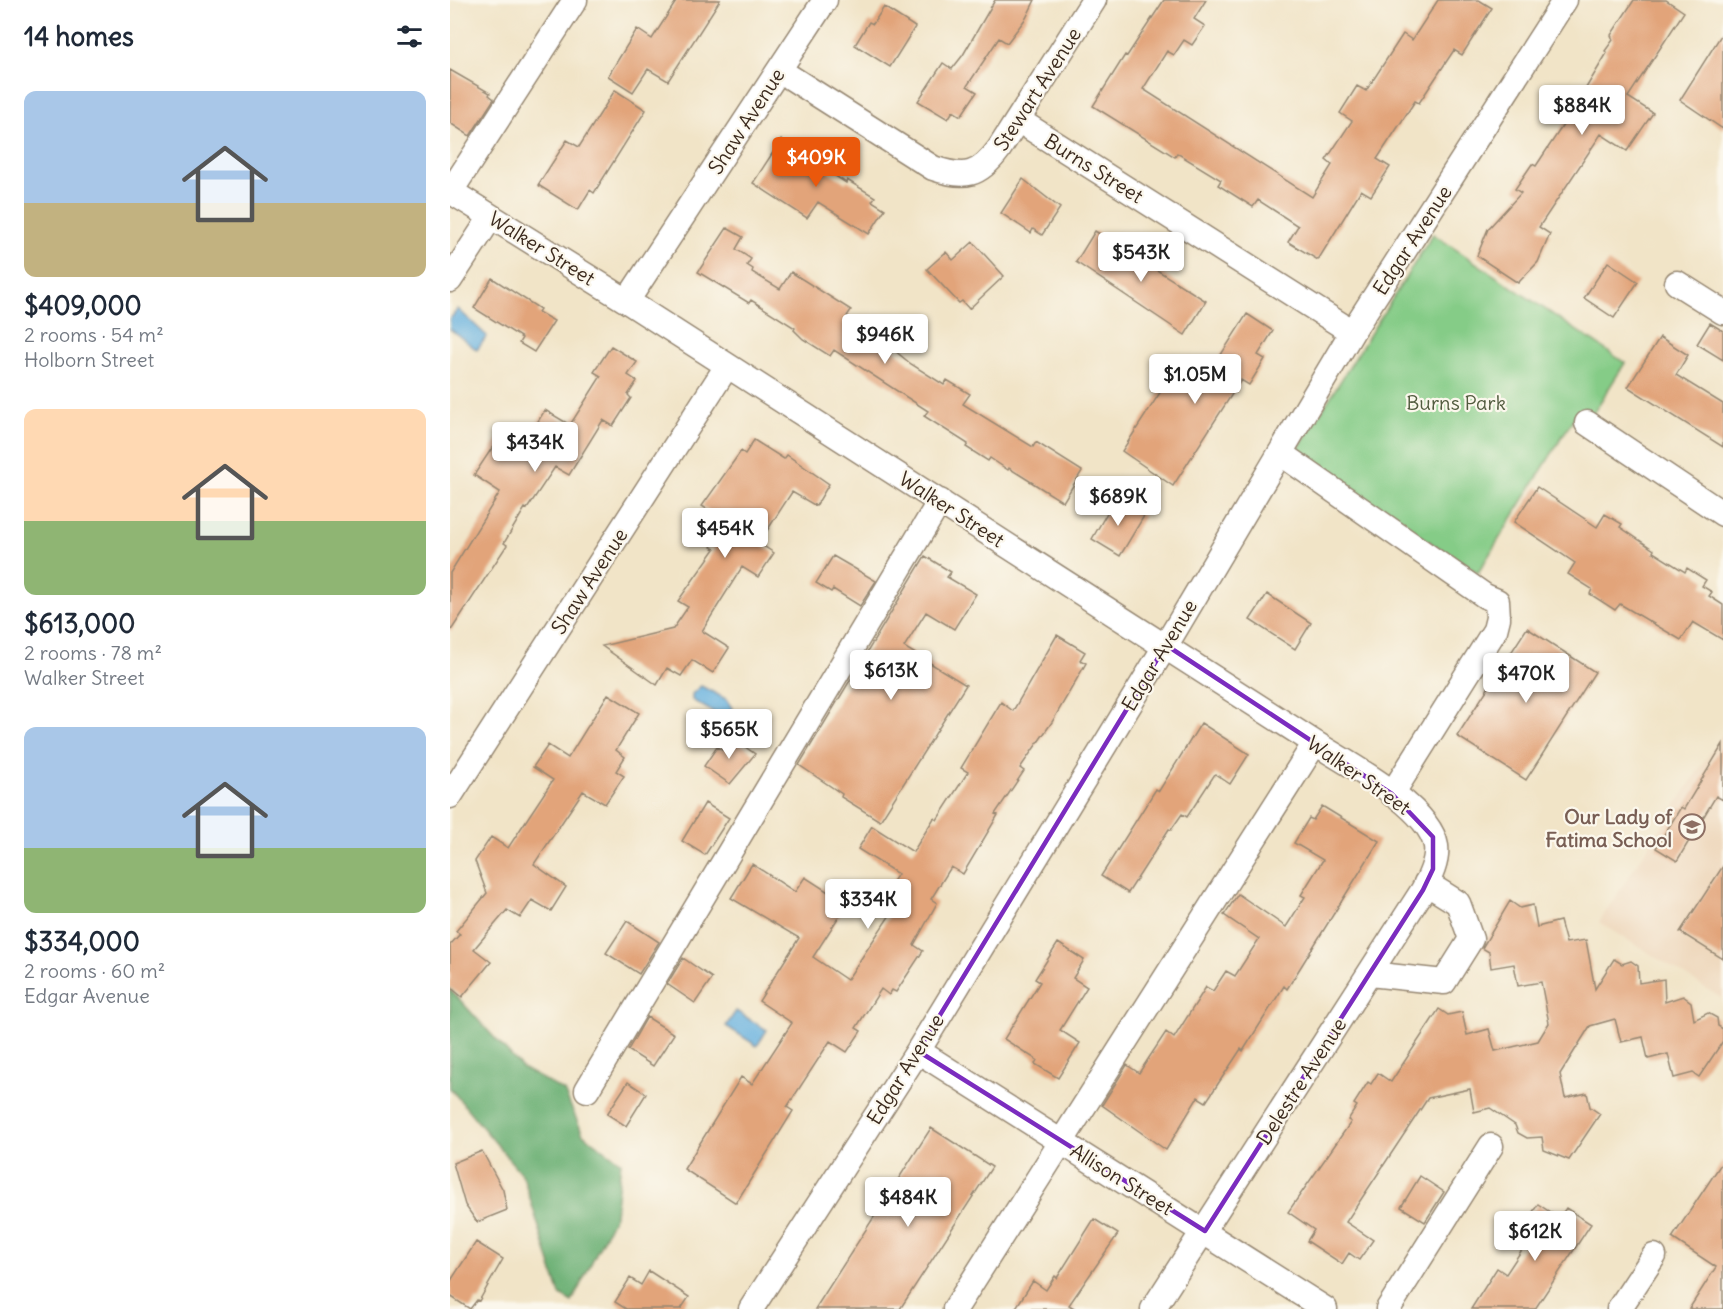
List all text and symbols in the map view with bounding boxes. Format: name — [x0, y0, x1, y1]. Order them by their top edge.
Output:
text: 14 homes — [24, 20, 134, 53]
icon: filters — [393, 20, 426, 53]
street label: Stewart Avenue — [988, 23, 1086, 155]
street label: Shaw Avenue — [702, 63, 790, 179]
pin: $884K — [1540, 85, 1624, 136]
text: $884K — [1553, 92, 1611, 117]
street label: Burns Street — [1040, 128, 1148, 208]
icon: home — [171, 130, 279, 238]
pin: $409K — [774, 137, 858, 188]
text: $409K — [786, 144, 846, 169]
street label: Edgar Avenue — [1367, 180, 1457, 300]
street label: Walker Street — [484, 205, 600, 291]
pin: $543K — [1099, 232, 1183, 283]
text: $543K — [1112, 239, 1170, 264]
text: $409,000 — [24, 289, 142, 322]
pin: $946K — [843, 314, 927, 365]
text: $946K — [856, 321, 914, 346]
text: 2 rooms · 54 m² — [24, 322, 164, 347]
text: Holborn Street — [24, 347, 154, 372]
pin: $1.05M — [1146, 354, 1244, 405]
text: $1.05M — [1163, 361, 1227, 386]
park label: Burns Park — [1406, 390, 1506, 415]
pin: $434K — [493, 422, 577, 473]
text: $434K — [506, 429, 564, 454]
icon: home — [171, 448, 279, 556]
street label: Walker Street — [895, 466, 1010, 552]
pin: $689K — [1076, 476, 1160, 527]
text: $689K — [1089, 483, 1147, 508]
pin: $454K — [683, 508, 767, 559]
text: $454K — [696, 515, 754, 540]
street label: Shaw Avenue — [545, 523, 633, 639]
street label: Edgar Avenue — [1116, 595, 1202, 715]
text: $613,000 — [24, 607, 135, 640]
text: 2 rooms · 78 m² — [24, 640, 162, 665]
pin: $613K — [849, 650, 933, 701]
pin: $470K — [1484, 653, 1568, 704]
text: $613K — [864, 657, 918, 682]
text: $470K — [1497, 660, 1555, 685]
text: Walker Street — [24, 665, 145, 690]
pin: $565K — [687, 709, 771, 760]
text: $565K — [700, 716, 758, 741]
street label: Walker Street — [1302, 730, 1416, 820]
icon: home — [171, 766, 279, 874]
place label: Our Lady of Fatima School — [1545, 804, 1673, 852]
school or university icon: Our Lady of Fatima School — [1677, 812, 1707, 842]
pin: $334K — [826, 879, 910, 930]
text: $334K — [839, 886, 897, 911]
text: $334,000 — [24, 925, 140, 958]
text: 2 rooms · 60 m² — [24, 958, 165, 983]
text: Edgar Avenue — [24, 983, 150, 1008]
street label: Edgar Avenue — [861, 1009, 949, 1129]
street label: Delestre Avenue — [1251, 1013, 1351, 1149]
street label: Allison Street — [1066, 1138, 1178, 1221]
pin: $484K — [866, 1177, 950, 1228]
text: $484K — [879, 1184, 937, 1209]
pin: $612K — [1493, 1211, 1577, 1262]
text: $612K — [1508, 1218, 1562, 1243]

